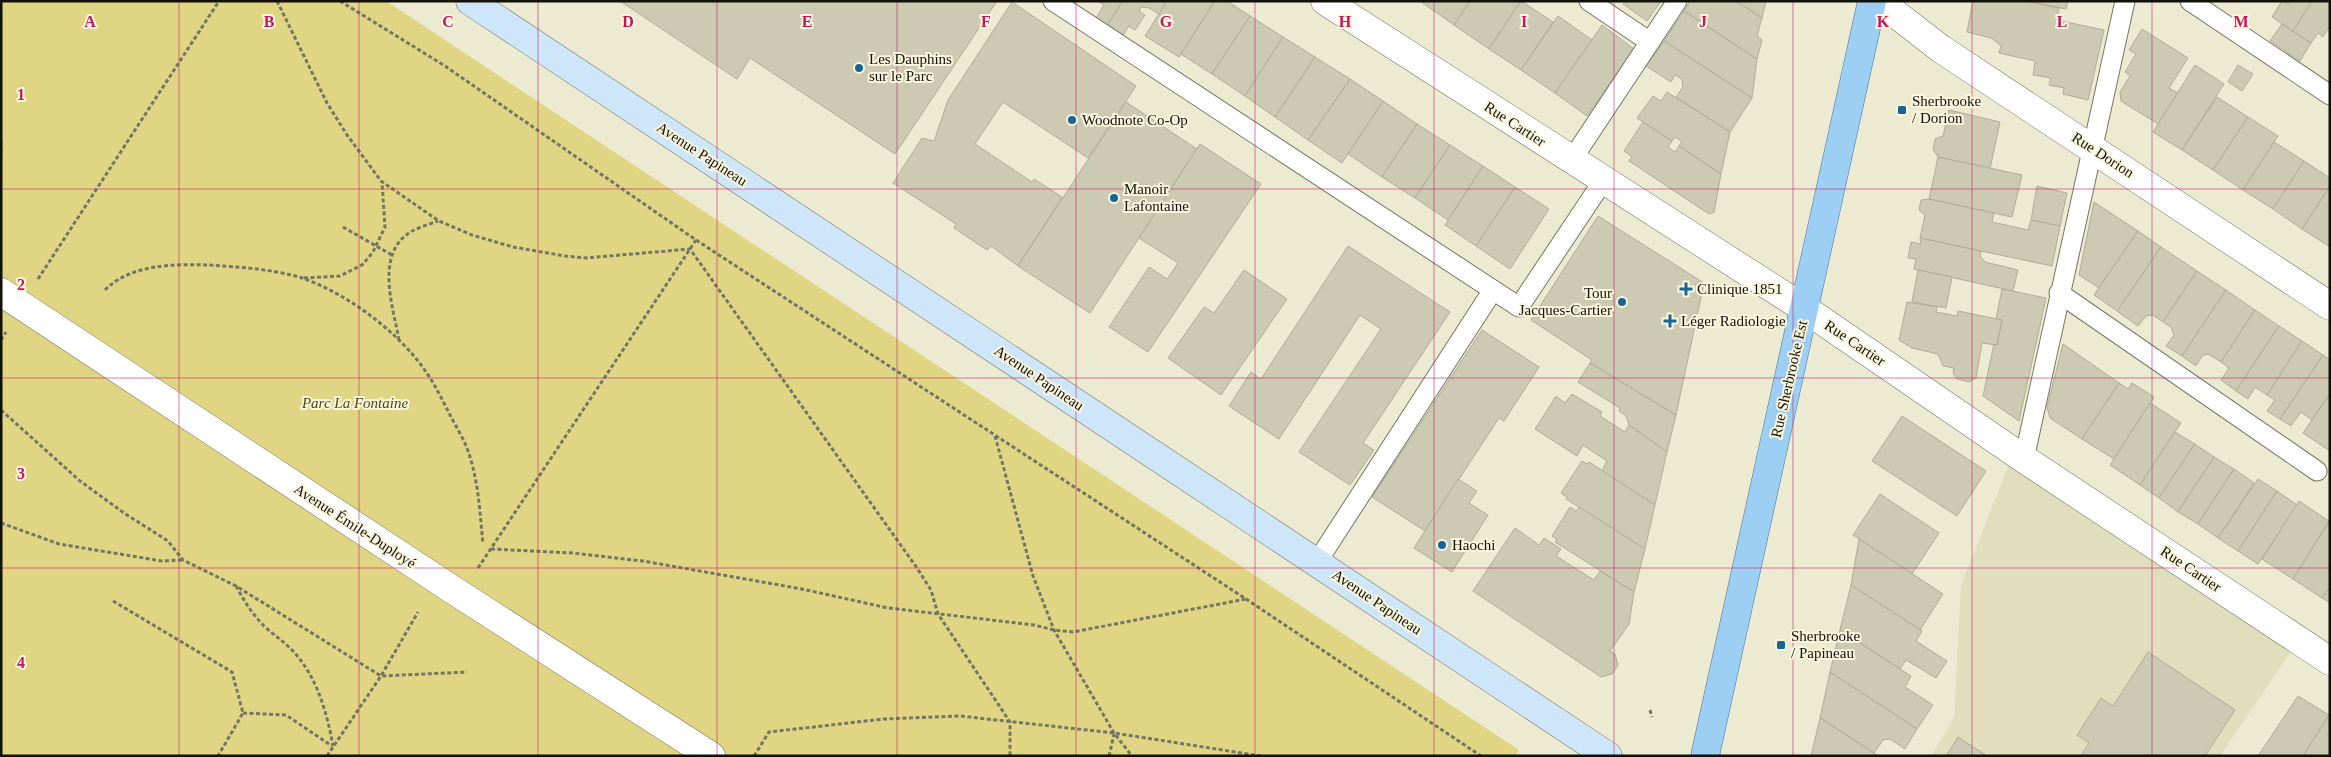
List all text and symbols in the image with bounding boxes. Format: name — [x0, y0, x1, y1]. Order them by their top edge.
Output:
text: A — [84, 13, 96, 30]
text: B — [264, 13, 275, 30]
text: C — [442, 13, 454, 30]
text: D — [622, 13, 634, 30]
text: E — [802, 13, 812, 30]
text: F — [981, 13, 991, 30]
text: G — [1160, 13, 1173, 30]
text: H — [1339, 13, 1352, 30]
text: I — [1521, 13, 1527, 30]
text: J — [1699, 13, 1707, 30]
text: K — [1877, 13, 1890, 30]
text: L — [2057, 13, 2067, 30]
text: M — [2233, 13, 2249, 30]
place label: Les Dauphins sur le Parc — [869, 51, 952, 84]
marker: Les Dauphins sur le Parc — [853, 62, 865, 74]
text: 1 — [17, 86, 25, 103]
place label: Sherbrooke / Dorion — [1912, 93, 1981, 126]
street label: Rue Cartier — [1481, 98, 1549, 150]
marker: Sherbrooke / Dorion — [1896, 104, 1908, 116]
place label: Woodnote Co-Op — [1082, 112, 1188, 128]
marker: Woodnote Co-Op — [1066, 114, 1078, 126]
street label: Avenue Papineau — [654, 119, 750, 189]
street label: Rue Dorion — [2069, 129, 2137, 181]
place label: Manoir Lafontaine — [1124, 181, 1189, 214]
marker: Manoir Lafontaine — [1108, 192, 1120, 204]
text: 2 — [17, 276, 25, 293]
place label: Clinique 1851 — [1697, 281, 1782, 297]
marker: Clinique 1851 — [1679, 282, 1693, 296]
place label: Tour Jacques-Cartier — [1519, 285, 1612, 318]
marker: Tour Jacques-Cartier — [1616, 296, 1628, 308]
place label: Léger Radiologie — [1681, 313, 1786, 329]
marker: Léger Radiologie — [1663, 314, 1677, 328]
street label: Rue Cartier — [1822, 317, 1888, 369]
street label: Rue Sherbrooke Est — [1768, 318, 1810, 439]
street label: Avenue Papineau — [991, 342, 1087, 414]
park label: Parc La Fontaine — [301, 395, 408, 411]
text: 3 — [17, 465, 25, 482]
street label: Avenue Émile-Duployé — [291, 481, 419, 571]
place label: Haochi — [1452, 537, 1495, 553]
marker: Haochi — [1436, 539, 1448, 551]
street label: Rue Cartier — [2158, 543, 2224, 595]
street label: Avenue Papineau — [1329, 566, 1425, 638]
place label: Sherbrooke / Papineau — [1791, 628, 1860, 661]
marker: Sherbrooke / Papineau — [1775, 639, 1787, 651]
text: 4 — [17, 654, 25, 671]

